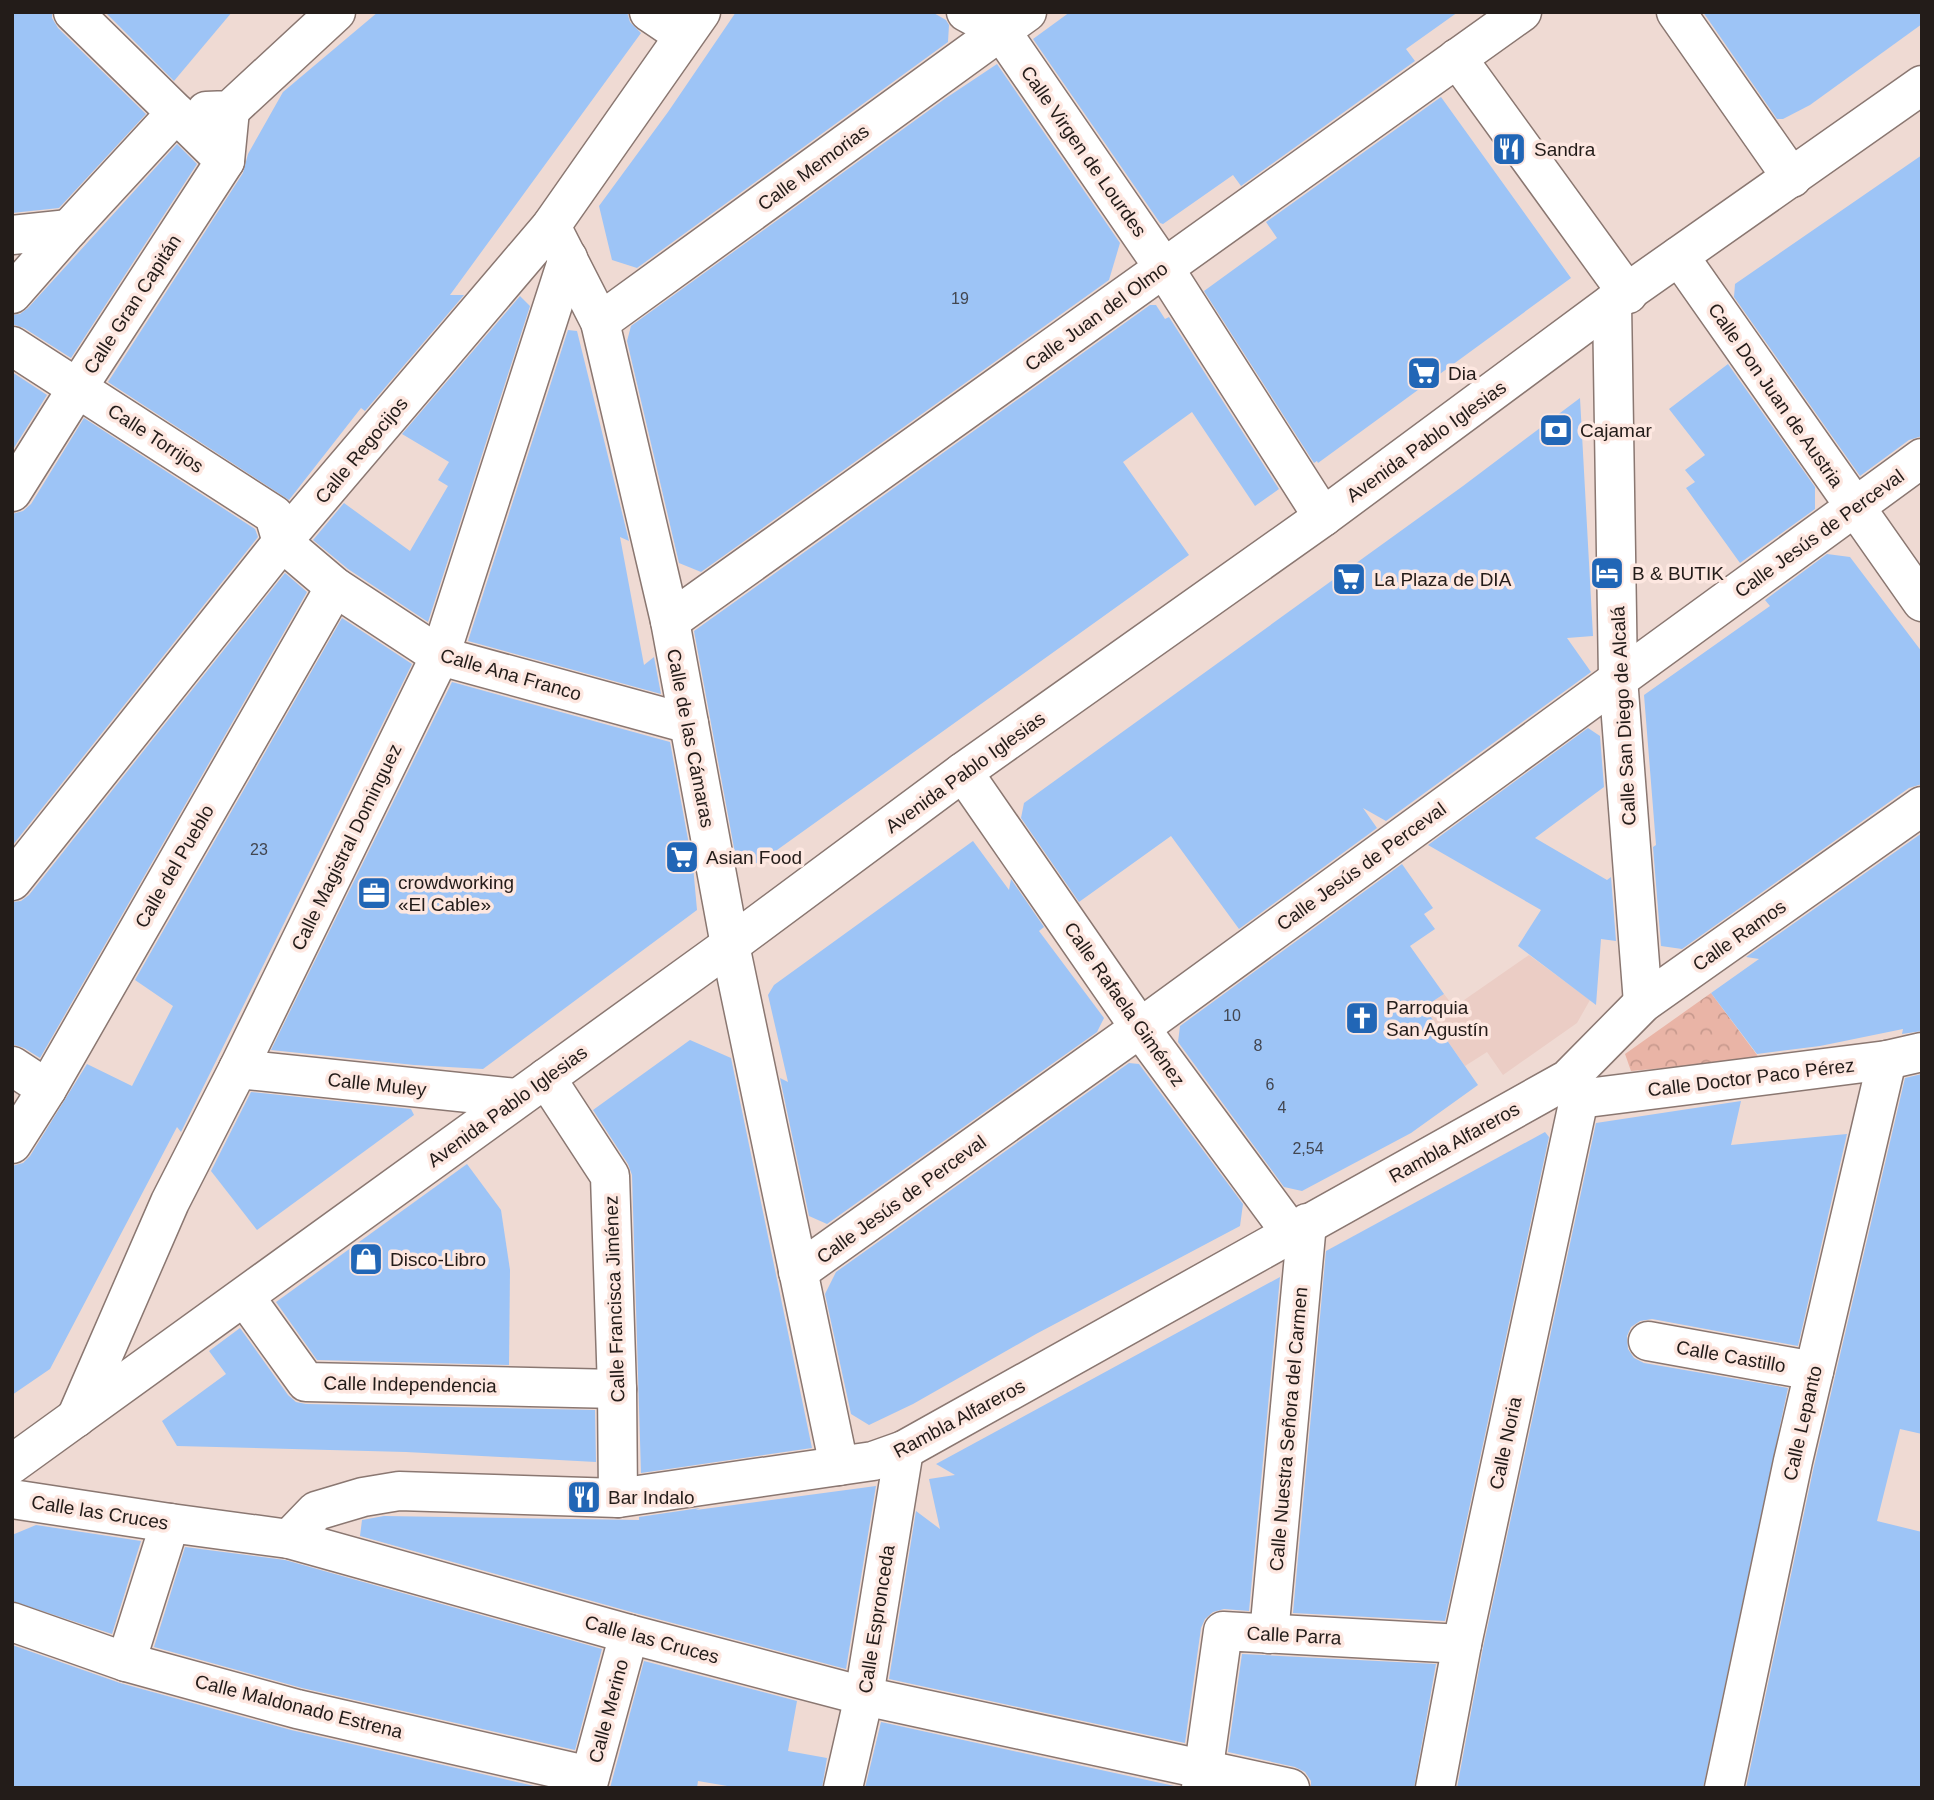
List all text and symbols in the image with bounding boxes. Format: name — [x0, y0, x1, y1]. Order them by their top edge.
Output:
street label: Calle Virgen de Lourdes — [1017, 62, 1151, 241]
street label: Calle Memorias — [754, 120, 873, 215]
restaurant icon: Sandra — [1490, 130, 1528, 168]
place label: Sandra — [1534, 139, 1596, 160]
street label: Calle Gran Capitán — [80, 231, 185, 378]
street label: Calle Juan del Olmo — [1021, 258, 1172, 375]
house number: 19 — [951, 290, 969, 307]
street label: Calle Don Juan de Austria — [1704, 299, 1847, 492]
supermarket icon: Dia — [1405, 354, 1443, 392]
place label: Dia — [1448, 363, 1477, 384]
street label: Avenida Pablo Iglesias — [1342, 377, 1510, 506]
street label: Calle Regocijos — [311, 393, 412, 508]
street label: Calle Torrijos — [104, 400, 207, 477]
bank icon: Cajamar — [1537, 411, 1575, 449]
place label: Cajamar — [1580, 420, 1652, 441]
street label: Calle Jesús de Perceval — [1731, 465, 1908, 602]
hotel icon: B & BUTIK — [1588, 554, 1626, 592]
supermarket icon: La Plaza de DIA — [1330, 560, 1368, 598]
place label: B & BUTIK — [1632, 563, 1724, 584]
place label: La Plaza de DIA — [1374, 569, 1512, 590]
street label: Calle San Diego de Alcalá — [1607, 605, 1640, 826]
street label: Calle Ana Franco — [438, 644, 584, 705]
street label: Calle de las Cámaras — [663, 647, 718, 829]
street label: Avenida Pablo Iglesias — [881, 708, 1049, 837]
street label: Calle Magistral Dominguez — [287, 741, 406, 954]
street label: Calle Jesús de Perceval — [1273, 798, 1450, 935]
street label: Calle del Pueblo — [131, 801, 218, 931]
supermarket icon: Asian Food — [663, 838, 701, 876]
house number: 23 — [250, 841, 268, 858]
place label: Asian Food — [706, 847, 802, 868]
place label: crowdworking «El Cable» — [398, 872, 514, 915]
office icon: crowdworking «El Cable» — [355, 874, 393, 912]
street label: Calle Ramos — [1689, 896, 1790, 975]
street label: Calle Rafaela Giménez — [1060, 918, 1189, 1090]
place label: Parroquia San Agustín — [1386, 997, 1488, 1040]
church icon: Parroquia San Agustín — [1343, 999, 1381, 1037]
house number: 10 — [1223, 1007, 1241, 1024]
house number: 8 — [1254, 1037, 1263, 1054]
street label: Avenida Pablo Iglesias — [423, 1042, 591, 1171]
street label: Calle Doctor Paco Pérez — [1647, 1054, 1856, 1101]
street label: Calle Muley — [326, 1069, 428, 1100]
house number: 6 — [1266, 1076, 1275, 1093]
street label: Rambla Alfareros — [1385, 1098, 1523, 1187]
house number: 4 — [1278, 1099, 1287, 1116]
street label: Calle Jesús de Perceval — [813, 1131, 990, 1268]
house number: 2,54 — [1292, 1140, 1324, 1157]
street label: Calle Francisca Jiménez — [600, 1195, 629, 1403]
shop icon: Disco-Libro — [347, 1240, 385, 1278]
place label: Disco-Libro — [390, 1249, 486, 1270]
street label: Calle Nuestra Señora del Carmen — [1266, 1286, 1311, 1572]
street label: Calle Castillo — [1674, 1337, 1787, 1376]
street label: Calle Lepanto — [1779, 1364, 1826, 1483]
street label: Calle Independencia — [323, 1372, 497, 1397]
street label: Rambla Alfareros — [890, 1375, 1029, 1462]
street label: Calle Noria — [1485, 1395, 1526, 1491]
restaurant icon: Bar Indalo — [565, 1478, 603, 1516]
place label: Bar Indalo — [608, 1487, 695, 1508]
street label: Calle las Cruces — [30, 1491, 170, 1534]
street label: Calle Espronceda — [854, 1543, 899, 1695]
street label: Calle las Cruces — [582, 1611, 721, 1668]
street label: Calle Parra — [1246, 1623, 1342, 1648]
street label: Calle Merino — [585, 1657, 632, 1765]
street label: Calle Maldonado Estrena — [193, 1670, 405, 1743]

